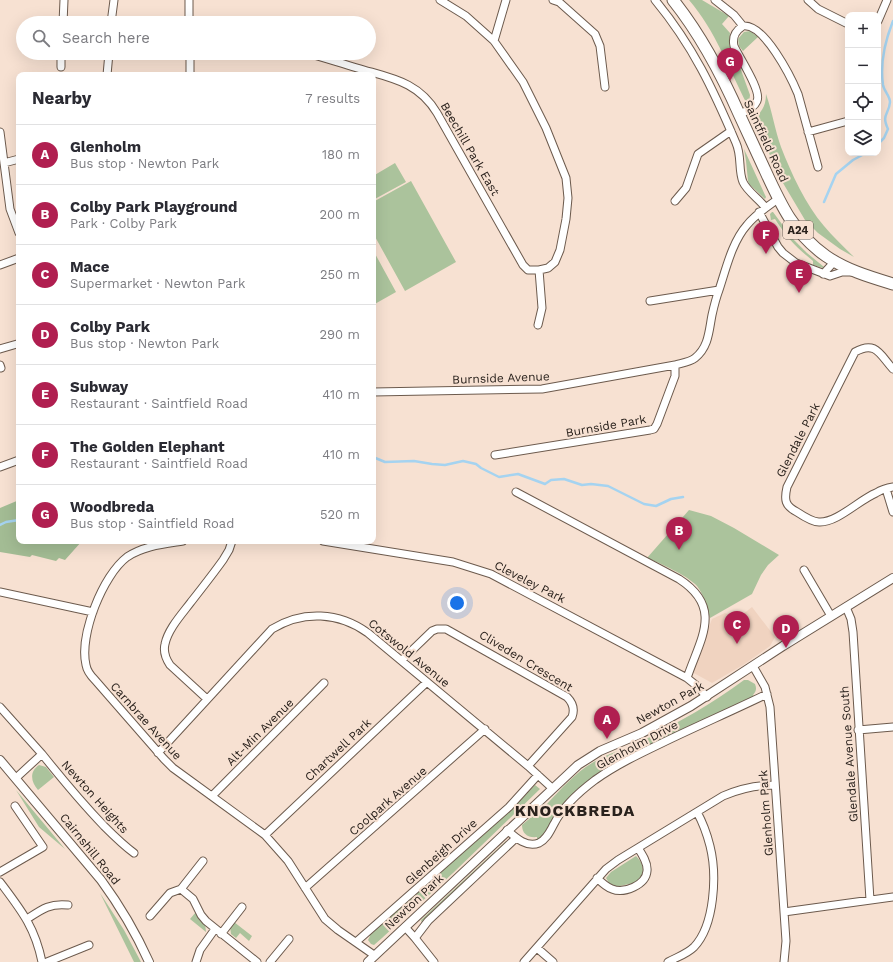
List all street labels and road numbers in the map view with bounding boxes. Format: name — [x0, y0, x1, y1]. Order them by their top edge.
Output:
street label: Saintfield Road — [741, 98, 791, 184]
street label: Beechill Park East — [438, 100, 502, 198]
road number: A24 — [783, 221, 813, 239]
street label: Burnside Avenue — [452, 369, 550, 387]
street label: Glendale Park — [773, 400, 823, 480]
street label: Burnside Park — [565, 412, 648, 440]
street label: Cleveley Park — [492, 558, 568, 606]
street label: Cotswold Avenue — [366, 616, 453, 690]
street label: Cliveden Crescent — [477, 628, 575, 694]
street label: Carnbrae Avenue — [108, 679, 184, 763]
street label: Newton Park — [634, 679, 706, 727]
street label: Glendale Avenue South — [837, 685, 861, 823]
street label: Alt-Min Avenue — [223, 695, 297, 769]
street label: Chartwell Park — [302, 716, 374, 784]
street label: Glenholm Drive — [594, 718, 680, 772]
street label: Newton Heights — [59, 758, 131, 836]
street label: Coolpark Avenue — [346, 763, 430, 838]
street label: Glenholm Park — [756, 769, 776, 857]
street label: Cairnshill Road — [57, 810, 123, 888]
street label: Glenbeigh Drive — [402, 816, 480, 888]
street label: Newton Park — [382, 871, 446, 933]

